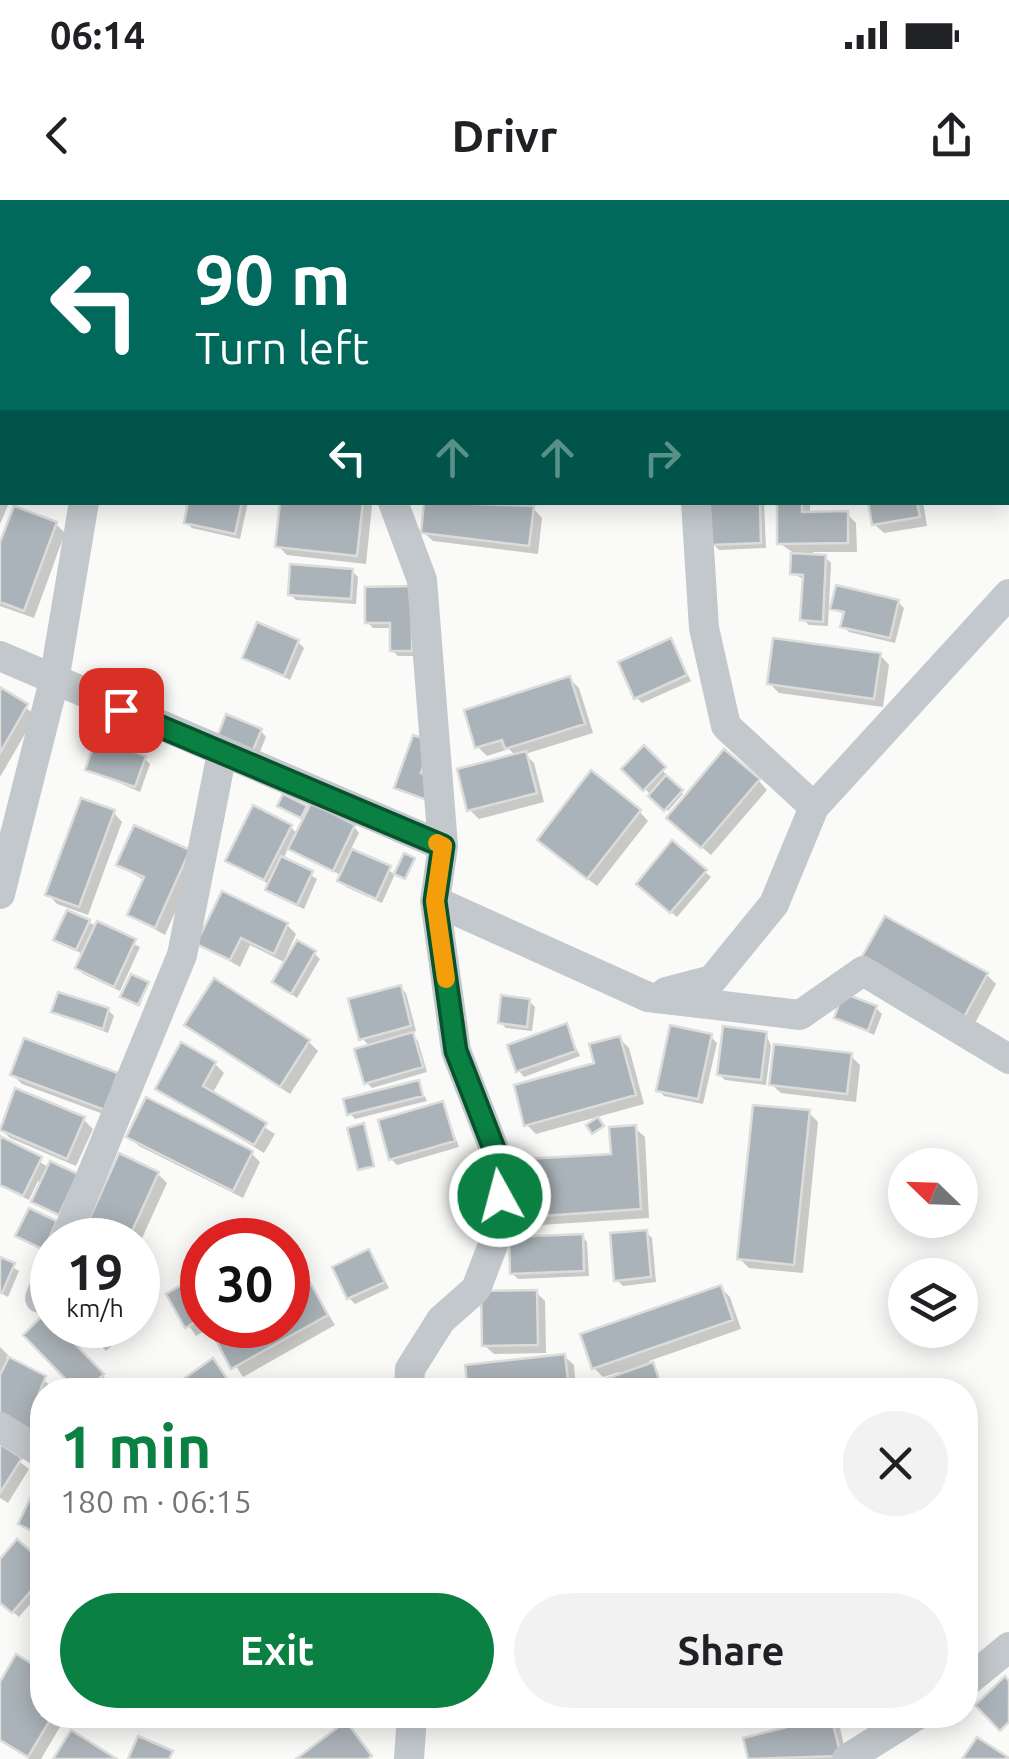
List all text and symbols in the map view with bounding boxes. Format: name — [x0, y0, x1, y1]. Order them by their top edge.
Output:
text: 06:14 — [50, 14, 145, 56]
icon: back — [30, 108, 85, 163]
icon: share — [924, 108, 979, 163]
text: Drivr — [452, 110, 557, 161]
icon: left — [30, 240, 160, 370]
text: 90 m — [195, 240, 351, 318]
text: Turn left — [195, 322, 369, 373]
icon: left — [320, 430, 375, 485]
icon: ahead — [425, 430, 480, 485]
icon: ahead — [530, 430, 585, 485]
icon: right — [635, 430, 690, 485]
pin — [79, 668, 164, 753]
icon: arrive — [94, 683, 149, 738]
position arrow — [448, 1144, 552, 1248]
north arrow — [888, 1148, 978, 1238]
map controls — [888, 1148, 978, 1348]
speed limit sign: 30 — [180, 1218, 310, 1348]
text: 19 — [67, 1243, 123, 1299]
button: layers — [888, 1258, 978, 1348]
text: km/h — [66, 1294, 124, 1322]
button: close — [843, 1411, 948, 1516]
text: 1 min — [60, 1412, 212, 1479]
text: 180 m · 06:15 — [60, 1483, 252, 1519]
button: Exit — [60, 1593, 494, 1708]
button: Share — [514, 1593, 948, 1708]

